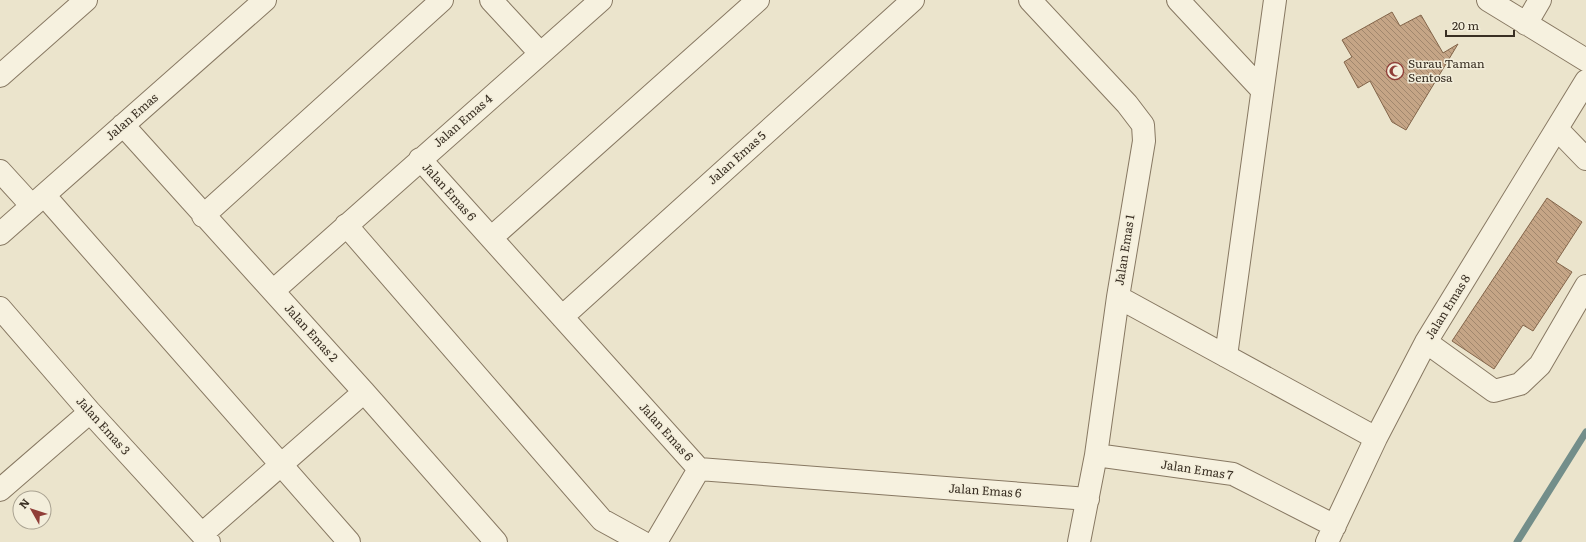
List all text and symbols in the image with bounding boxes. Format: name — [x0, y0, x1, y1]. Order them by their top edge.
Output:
scale bar — [1446, 12, 1514, 38]
text: 20 m — [1452, 16, 1479, 34]
place label: Surau Taman Sentosa — [1408, 54, 1485, 86]
mosque icon: Surau Taman Sentosa — [1385, 61, 1405, 81]
street label: Jalan Emas — [101, 88, 162, 144]
street label: Jalan Emas 4 — [429, 89, 496, 151]
street label: Jalan Emas 5 — [703, 126, 769, 188]
street label: Jalan Emas 6 — [419, 158, 481, 225]
street label: Jalan Emas 1 — [1110, 213, 1139, 287]
street label: Jalan Emas 8 — [1420, 270, 1474, 342]
street label: Jalan Emas 2 — [281, 299, 343, 365]
street label: Jalan Emas 3 — [73, 392, 135, 459]
street label: Jalan Emas 6 — [636, 398, 698, 465]
street label: Jalan Emas 7 — [1160, 454, 1235, 484]
street label: Jalan Emas 6 — [948, 478, 1023, 502]
north arrow — [12, 490, 52, 530]
text: N — [14, 494, 33, 512]

